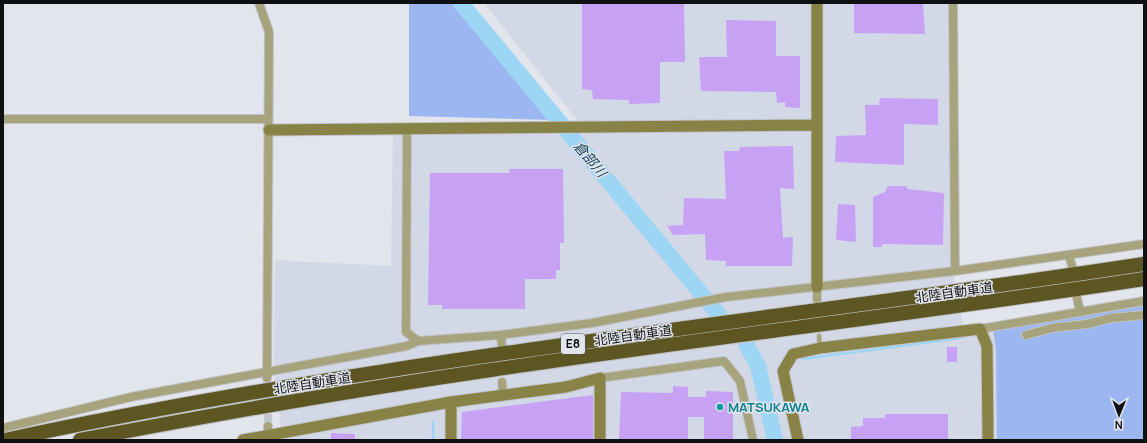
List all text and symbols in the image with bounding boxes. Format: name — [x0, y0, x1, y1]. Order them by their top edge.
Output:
water label: 倉部川 — [570, 136, 612, 182]
street label: 北陸自動車道 — [914, 278, 994, 306]
street label: 北陸自動車道 — [593, 321, 673, 349]
road number: E8 — [561, 334, 585, 354]
street label: 北陸自動車道 — [272, 368, 352, 398]
north arrow — [1099, 395, 1139, 435]
place label: MATSUKAWA — [728, 398, 810, 416]
marker: MATSUKAWA — [715, 402, 725, 412]
text: N — [1115, 418, 1123, 433]

